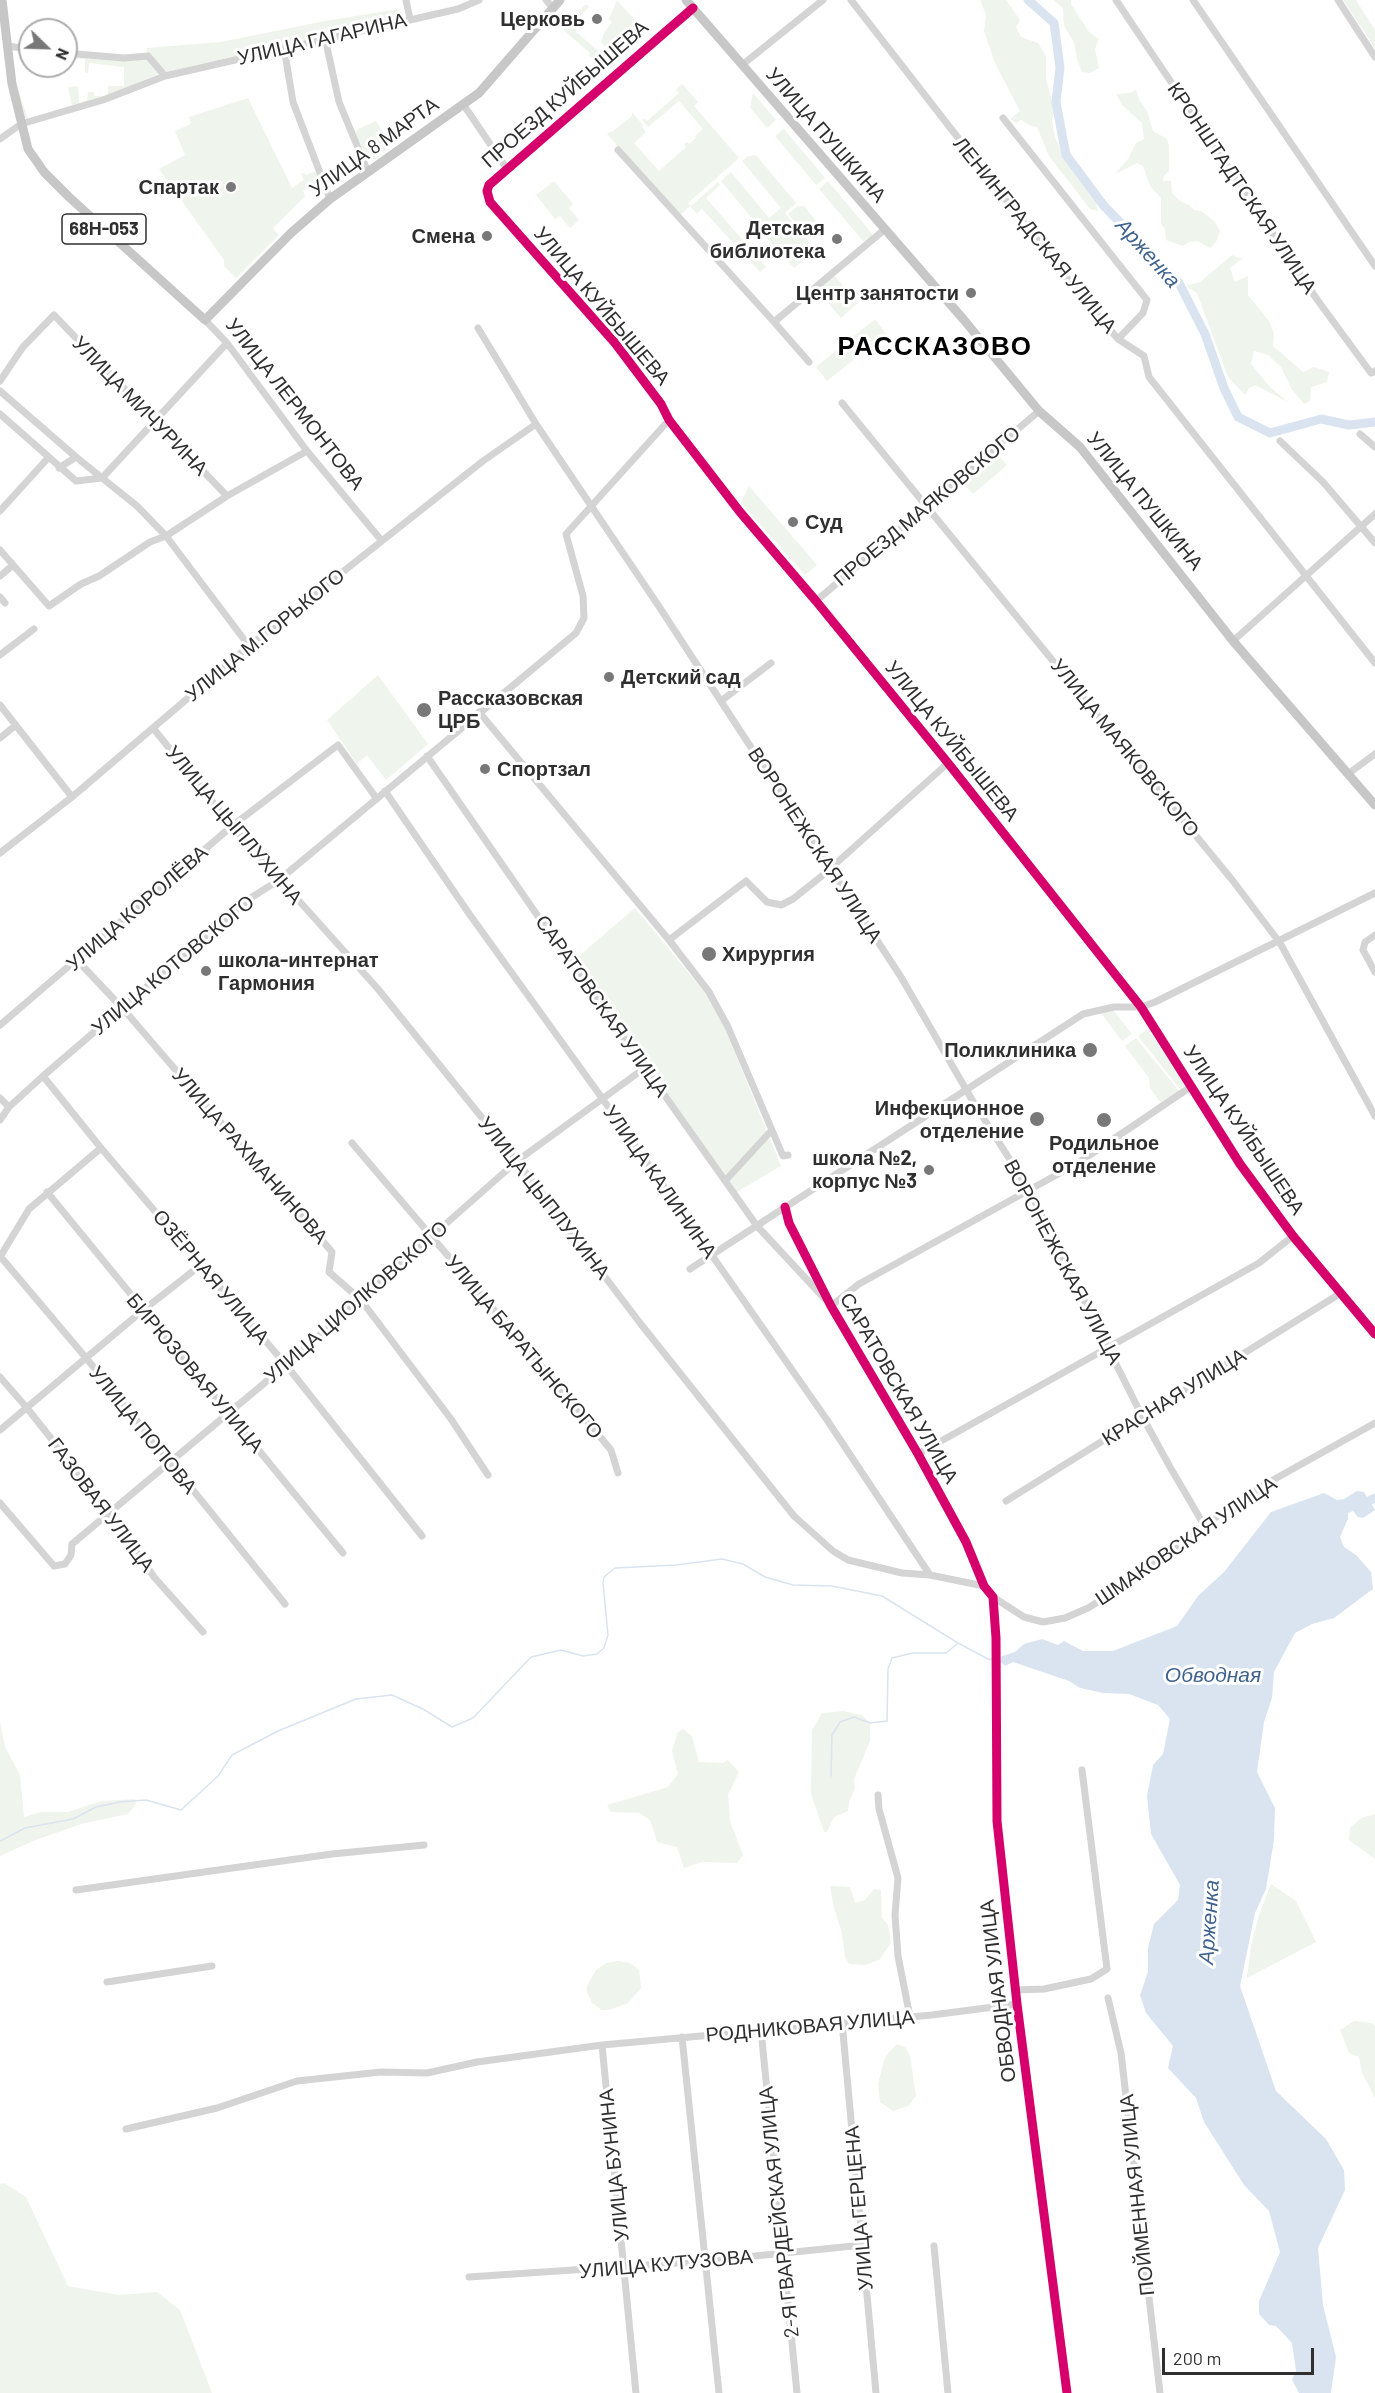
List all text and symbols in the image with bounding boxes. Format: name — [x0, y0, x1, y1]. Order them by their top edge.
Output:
place label: Церковь — [500, 7, 585, 31]
street label: УЛИЦА ГАГАРИНА — [235, 8, 409, 70]
marker: Церковь — [590, 12, 604, 26]
street label: ПРОЕЗД КУЙБЫШЕВА — [477, 15, 653, 173]
north arrow — [18, 18, 78, 78]
text: N — [52, 46, 74, 63]
street label: УЛИЦА ПУШКИНА — [761, 63, 891, 207]
street label: КРОНШТАДТСКАЯ УЛИЦА — [1162, 78, 1322, 298]
street label: УЛИЦА 8 МАРТА — [305, 92, 443, 202]
street label: ЛЕНИНГРАДСКАЯ УЛИЦА — [948, 132, 1122, 338]
place label: Спартак — [138, 175, 219, 199]
marker: Спартак — [224, 180, 238, 194]
water label: Арженка — [1110, 213, 1186, 293]
road number: 68Н-053 — [62, 214, 146, 244]
place label: Детская библиотека — [710, 216, 825, 263]
street label: УЛИЦА КУЙБЫШЕВА — [529, 222, 675, 390]
place label: Смена — [411, 224, 475, 248]
marker: Смена — [480, 229, 494, 243]
marker: Детская библиотека — [830, 232, 844, 246]
place label: Центр занятости — [796, 281, 959, 305]
marker: Центр занятости — [964, 286, 978, 300]
street label: УЛИЦА ЛЕРМОНТОВА — [221, 314, 369, 494]
district label: РАССКАЗОВО — [838, 330, 1032, 362]
street label: УЛИЦА МИЧУРИНА — [67, 331, 213, 481]
street label: ПРОЕЗД МАЯКОВСКОГО — [829, 421, 1025, 591]
street label: УЛИЦА ПУШКИНА — [1082, 427, 1208, 575]
place label: Суд — [805, 510, 843, 534]
marker: Суд — [786, 515, 800, 529]
street label: УЛИЦА М.ГОРЬКОГО — [181, 563, 349, 707]
street label: УЛИЦА МАЯКОВСКОГО — [1046, 654, 1204, 842]
street label: УЛИЦА КУЙБЫШЕВА — [880, 656, 1024, 826]
place label: Детский сад — [621, 665, 741, 689]
marker: Детский сад — [602, 670, 616, 684]
place label: Рассказовская ЦРБ — [438, 686, 583, 733]
marker: Рассказовская ЦРБ — [415, 701, 433, 719]
street label: УЛИЦА ЦЫПЛУХИНА — [161, 741, 307, 909]
street label: ВОРОНЕЖСКАЯ УЛИЦА — [743, 743, 887, 947]
place label: Спортзал — [497, 757, 591, 781]
marker: Спортзал — [478, 762, 492, 776]
street label: УЛИЦА КОРОЛЁВА — [61, 840, 213, 976]
street label: УЛИЦА КОТОВСКОГО — [87, 890, 259, 1040]
street label: САРАТОВСКАЯ УЛИЦА — [530, 911, 674, 1101]
place label: Хирургия — [722, 942, 815, 966]
marker: Хирургия — [700, 945, 718, 963]
place label: школа-интернат Гармония — [218, 948, 379, 995]
marker: школа-интернат Гармония — [199, 964, 213, 978]
place label: Поликлиника — [944, 1038, 1076, 1062]
marker: Поликлиника — [1081, 1041, 1099, 1059]
street label: УЛИЦА КУЙБЫШЕВА — [1178, 1041, 1310, 1219]
street label: УЛИЦА РАХМАНИНОВА — [167, 1063, 333, 1249]
place label: Инфекционное отделение — [875, 1096, 1024, 1143]
street label: УЛИЦА КАЛИНИНА — [598, 1101, 722, 1263]
marker: Инфекционное отделение — [1028, 1110, 1046, 1128]
marker: Родильное отделение — [1095, 1111, 1113, 1129]
street label: УЛИЦА ЦЫПЛУХИНА — [473, 1112, 615, 1284]
place label: Родильное отделение — [1049, 1131, 1159, 1178]
place label: школа №2, корпус №3 — [812, 1146, 917, 1193]
street label: ВОРОНЕЖСКАЯ УЛИЦА — [999, 1156, 1127, 1368]
marker: школа №2, корпус №3 — [922, 1163, 936, 1177]
street label: ОЗЁРНАЯ УЛИЦА — [148, 1205, 274, 1349]
street label: УЛИЦА ЦИОЛКОВСКОГО — [259, 1216, 453, 1388]
street label: УЛИЦА БАРАТЫНСКОГО — [440, 1250, 608, 1444]
street label: БИРЮЗОВАЯ УЛИЦА — [121, 1288, 269, 1458]
street label: САРАТОВСКАЯ УЛИЦА — [835, 1288, 963, 1488]
street label: КРАСНАЯ УЛИЦА — [1098, 1343, 1250, 1451]
street label: УЛИЦА ПОПОВА — [84, 1361, 202, 1499]
street label: ГАЗОВАЯ УЛИЦА — [43, 1433, 159, 1577]
street label: ШМАКОВСКАЯ УЛИЦА — [1091, 1471, 1281, 1611]
water label: Обводная — [1165, 1662, 1261, 1688]
water label: Арженка — [1193, 1879, 1225, 1965]
street label: ОБВОДНАЯ УЛИЦА — [975, 1898, 1021, 2084]
street label: РОДНИКОВАЯ УЛИЦА — [705, 2005, 915, 2047]
street label: 2-Я ГВАРДЕЙСКАЯ УЛИЦА — [754, 2085, 804, 2339]
street label: УЛИЦА БУНИНА — [594, 2087, 634, 2243]
street label: ПОЙМЕННАЯ УЛИЦА — [1114, 2093, 1160, 2297]
street label: УЛИЦА ГЕРЦЕНА — [840, 2125, 878, 2291]
street label: УЛИЦА КУТУЗОВА — [578, 2244, 754, 2284]
scale bar — [1165, 2336, 1316, 2374]
text: 200 m — [1173, 2347, 1221, 2369]

